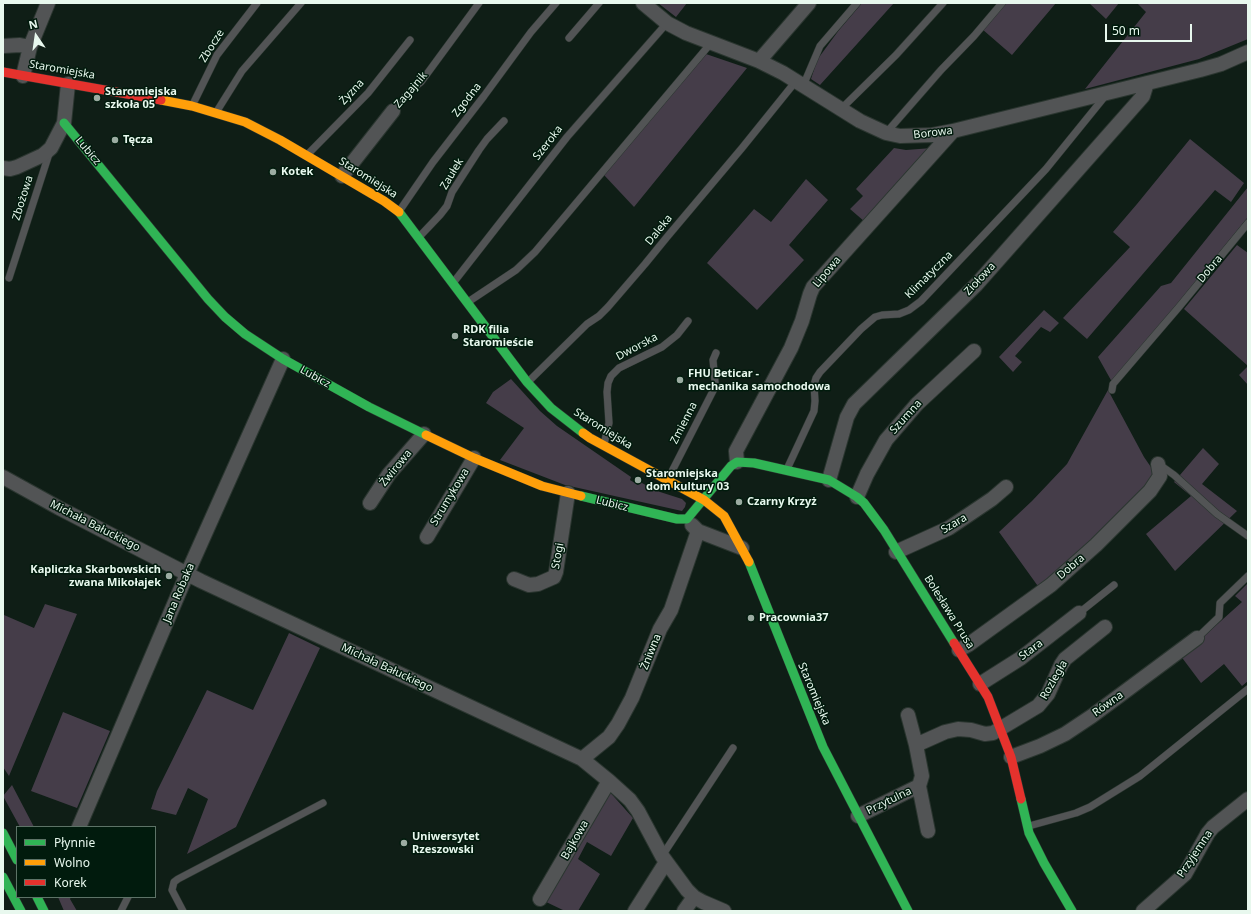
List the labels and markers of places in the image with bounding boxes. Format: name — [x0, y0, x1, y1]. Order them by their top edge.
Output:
place label: Staromiejska szkoła 05 — [105, 85, 177, 111]
marker: Staromiejska szkoła 05 — [92, 93, 102, 103]
place label: Tęcza — [123, 133, 153, 147]
marker: Tęcza — [110, 135, 120, 145]
place label: Kotek — [281, 165, 313, 179]
marker: Kotek — [268, 167, 278, 177]
place label: RDK filia Staromieście — [463, 323, 534, 349]
marker: RDK filia Staromieście — [450, 331, 460, 341]
place label: FHU Beticar - mechanika samochodowa — [688, 367, 830, 393]
marker: FHU Beticar - mechanika samochodowa — [675, 375, 685, 385]
place label: Staromiejska dom kultury 03 — [646, 467, 729, 493]
marker: Staromiejska dom kultury 03 — [633, 475, 643, 485]
place label: Czarny Krzyż — [747, 495, 817, 509]
marker: Czarny Krzyż — [734, 497, 744, 507]
place label: Kapliczka Skarbowskich zwana Mikołajek — [30, 563, 161, 589]
marker: Kapliczka Skarbowskich zwana Mikołajek — [164, 571, 174, 581]
place label: Pracownia37 — [759, 611, 828, 625]
marker: Pracownia37 — [746, 613, 756, 623]
place label: Uniwersytet Rzeszowski — [412, 830, 480, 856]
marker: Uniwersytet Rzeszowski — [399, 838, 409, 848]

